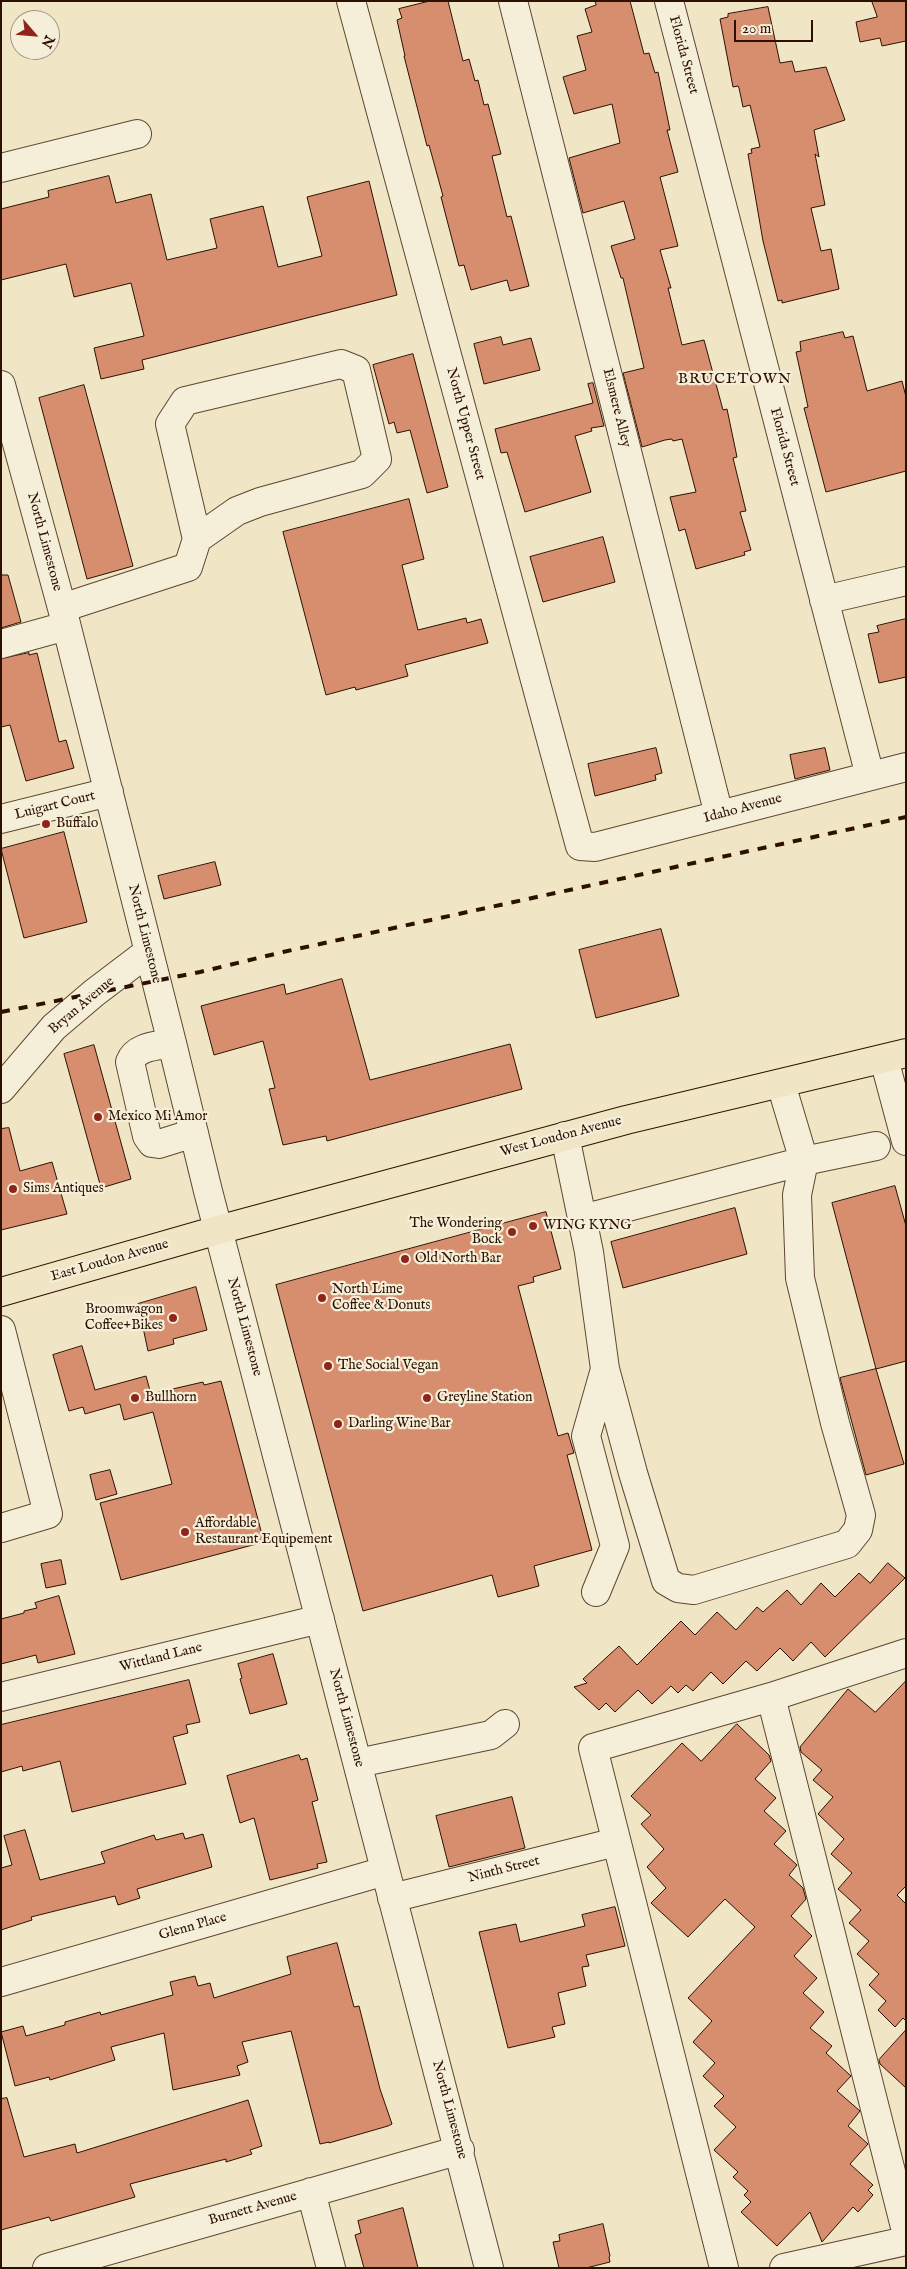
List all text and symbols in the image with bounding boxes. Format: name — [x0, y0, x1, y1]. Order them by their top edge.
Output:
north arrow — [10, 10, 60, 60]
scale bar — [737, 10, 816, 42]
street label: Florida Street — [664, 14, 702, 96]
text: 20 m — [742, 19, 771, 38]
text: N — [37, 32, 58, 51]
street label: North Upper Street — [442, 366, 488, 482]
street label: Elsmere Alley — [598, 367, 634, 449]
district label: BRUCETOWN — [677, 371, 793, 389]
street label: Florida Street — [765, 406, 803, 488]
street label: North Limestone — [23, 491, 65, 593]
street label: Luigart Court — [13, 788, 97, 824]
street label: Idaho Avenue — [702, 791, 784, 827]
place label: Buffalo — [56, 816, 98, 832]
marker: Buffalo — [40, 818, 52, 830]
street label: North Limestone — [124, 883, 164, 985]
street label: Bryan Avenue — [46, 974, 118, 1038]
place label: Mexico Mi Amor — [108, 1109, 207, 1125]
marker: Mexico Mi Amor — [92, 1111, 104, 1123]
street label: West Loudon Avenue — [498, 1113, 624, 1161]
place label: Sims Antiques — [23, 1181, 104, 1197]
marker: Sims Antiques — [7, 1183, 19, 1195]
place label: The Wondering Bock — [409, 1216, 502, 1248]
place label: WING KYNG — [543, 1218, 631, 1234]
marker: WING KYNG — [527, 1220, 539, 1232]
marker: The Wondering Bock — [506, 1226, 518, 1238]
street label: East Loudon Avenue — [49, 1236, 171, 1286]
place label: Old North Bar — [415, 1251, 501, 1267]
marker: Old North Bar — [399, 1253, 411, 1265]
street label: North Limestone — [223, 1276, 265, 1378]
place label: North Lime Coffee & Donuts — [332, 1282, 430, 1314]
marker: North Lime Coffee & Donuts — [316, 1292, 328, 1304]
place label: Broomwagon Coffee+Bikes — [85, 1302, 163, 1334]
marker: Broomwagon Coffee+Bikes — [167, 1312, 179, 1324]
place label: The Social Vegan — [338, 1358, 439, 1374]
marker: The Social Vegan — [322, 1360, 334, 1372]
place label: Bullhorn — [145, 1390, 197, 1406]
place label: Greyline Station — [437, 1390, 532, 1406]
marker: Bullhorn — [129, 1392, 141, 1404]
marker: Greyline Station — [421, 1392, 433, 1404]
place label: Darling Wine Bar — [348, 1416, 451, 1432]
marker: Darling Wine Bar — [332, 1418, 344, 1430]
place label: Affordable Restaurant Equipement — [195, 1516, 333, 1548]
marker: Affordable Restaurant Equipement — [179, 1526, 191, 1538]
street label: Wittland Lane — [118, 1640, 204, 1676]
street label: North Limestone — [325, 1667, 367, 1769]
street label: Ninth Street — [466, 1853, 542, 1887]
street label: Glenn Place — [157, 1909, 229, 1945]
street label: North Limestone — [428, 2059, 470, 2161]
street label: Burnett Avenue — [207, 2188, 299, 2230]

